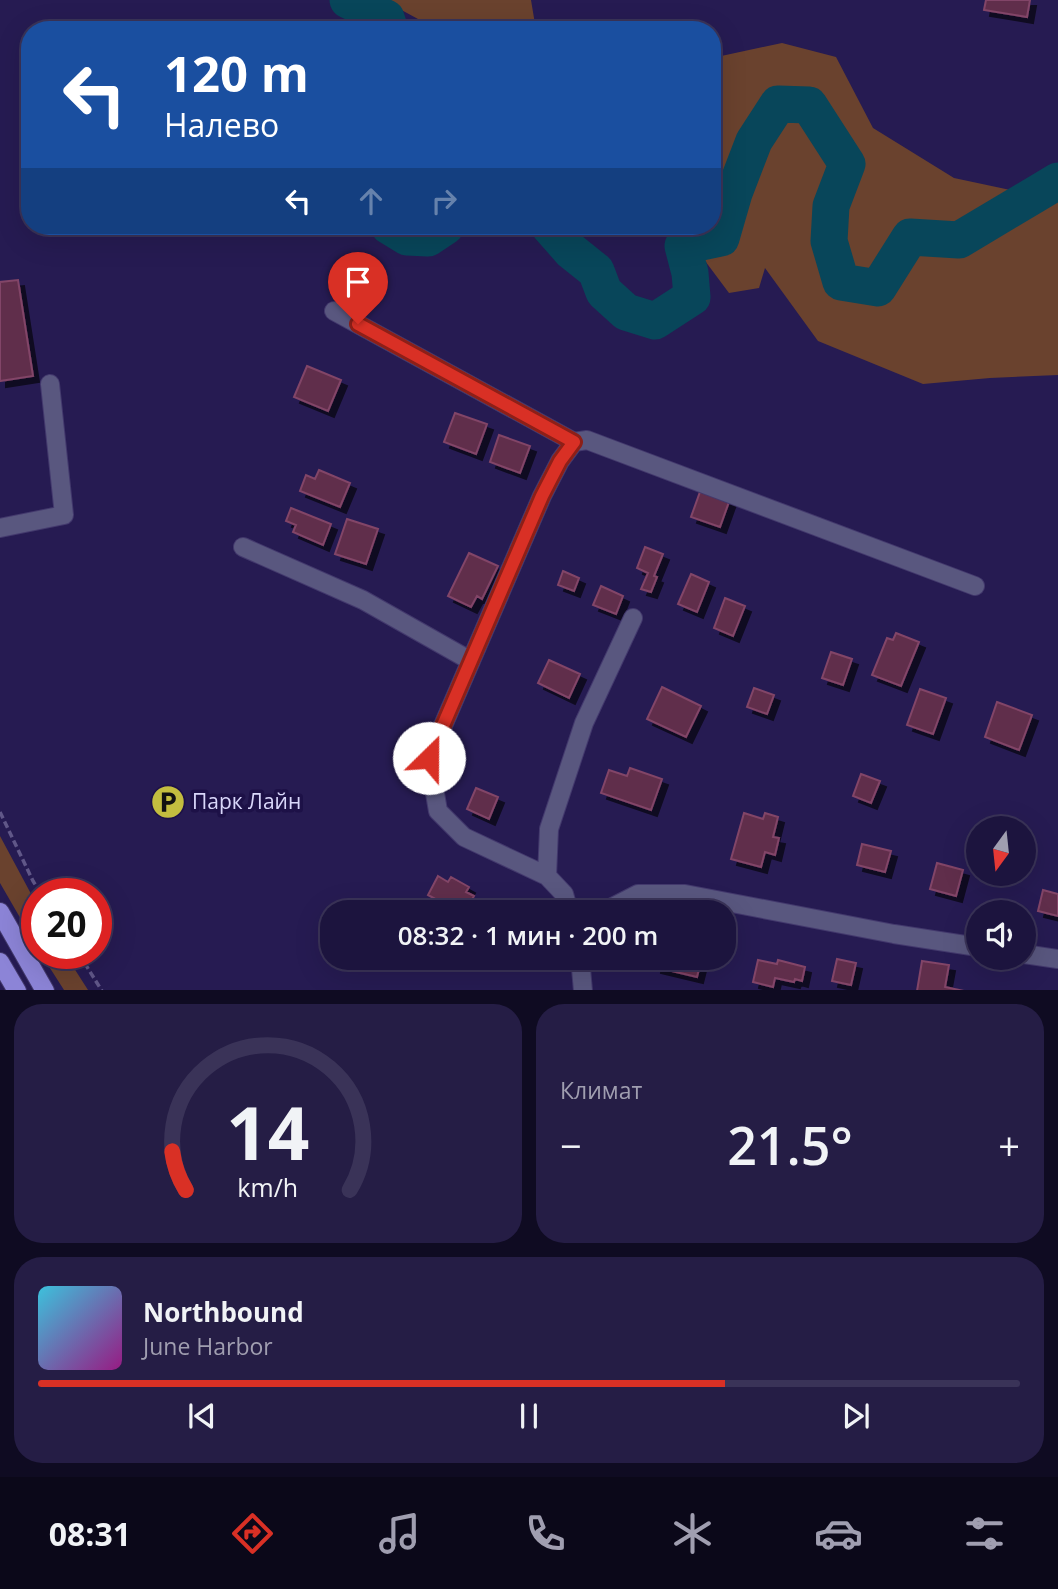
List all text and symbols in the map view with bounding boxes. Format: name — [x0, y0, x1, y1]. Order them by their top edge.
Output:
text: 120 m — [164, 40, 309, 106]
icon: left — [49, 49, 140, 140]
text: Налево — [164, 103, 279, 146]
icon: left — [279, 182, 317, 220]
icon: ahead — [352, 182, 390, 220]
icon: right — [425, 182, 463, 220]
pin — [328, 252, 388, 324]
icon: arrive — [339, 263, 377, 301]
position arrow — [392, 721, 466, 795]
parking icon: Парк Лайн — [149, 783, 187, 821]
place label: Парк Лайн — [192, 787, 301, 815]
north arrow — [966, 816, 1036, 886]
map controls — [966, 816, 1036, 970]
speed limit sign: 20 — [21, 878, 112, 969]
button: sound — [966, 900, 1036, 970]
text: 08:32 · 1 мин · 200 m — [398, 917, 658, 953]
text: Климат — [560, 1074, 642, 1106]
text: 14 — [226, 1082, 310, 1181]
text: 21.5° — [727, 1109, 853, 1180]
text: − — [560, 1119, 582, 1171]
text: + — [998, 1119, 1020, 1171]
text: km/h — [238, 1169, 298, 1203]
text: Northbound — [143, 1294, 304, 1330]
text: June Harbor — [143, 1330, 273, 1362]
icon: previous — [183, 1397, 221, 1435]
icon: pause — [510, 1397, 548, 1435]
icon: next — [837, 1397, 875, 1435]
icon: directions — [228, 1509, 277, 1558]
icon: music — [375, 1509, 424, 1558]
icon: phone — [521, 1509, 570, 1558]
icon: climate — [668, 1509, 717, 1558]
icon: car — [814, 1509, 863, 1558]
icon: filters — [960, 1509, 1009, 1558]
text: 08:31 — [49, 1512, 131, 1555]

